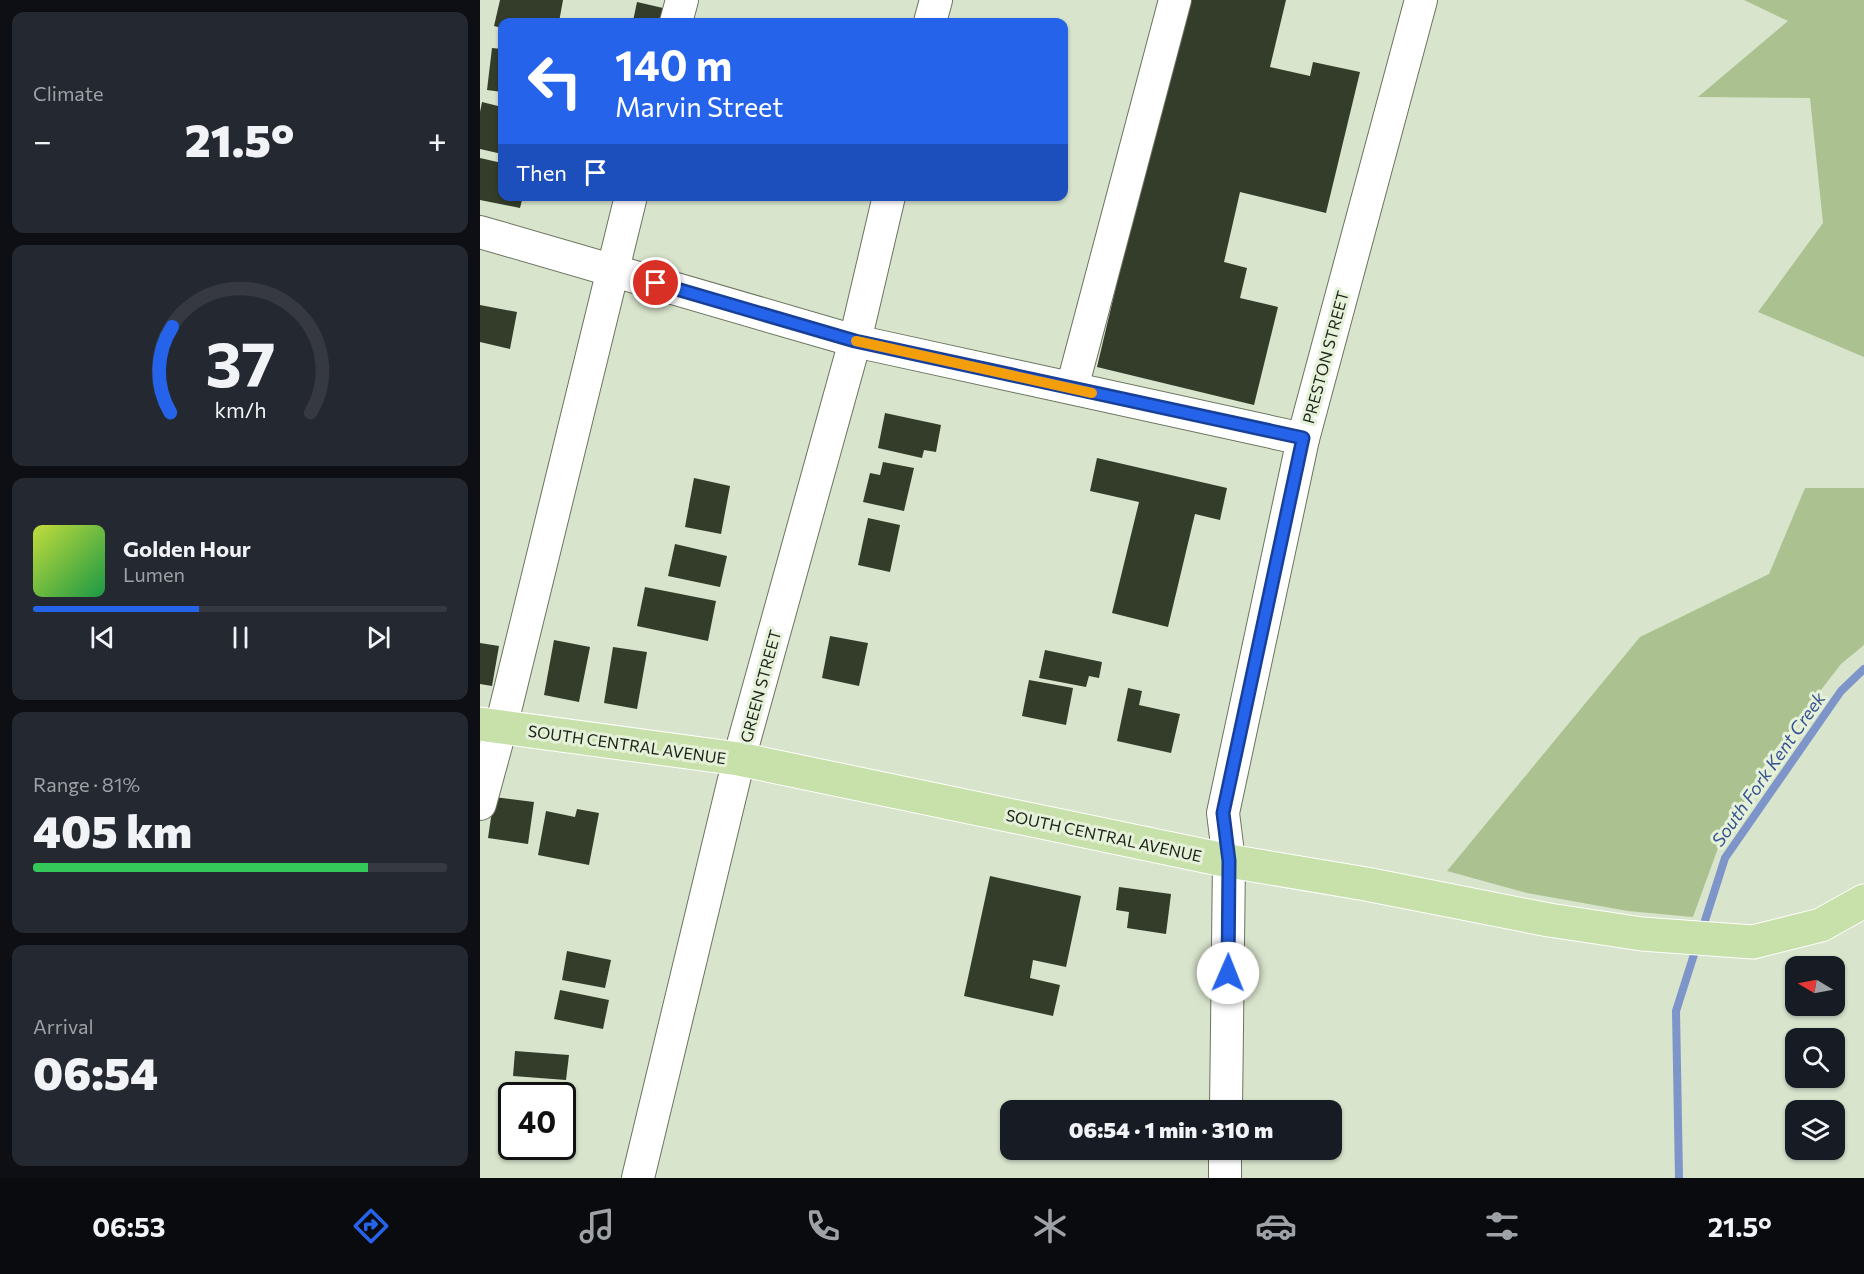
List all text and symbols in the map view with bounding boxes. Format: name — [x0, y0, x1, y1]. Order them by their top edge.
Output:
text: 140 m — [615, 38, 732, 90]
icon: left — [516, 42, 594, 120]
text: Climate — [33, 81, 103, 105]
text: Marvin Street — [615, 90, 783, 123]
text: 21.5° — [185, 111, 295, 166]
text: − — [33, 119, 52, 160]
text: + — [428, 119, 447, 160]
icon: arrive — [579, 156, 612, 189]
text: Then — [516, 159, 567, 186]
pin — [630, 257, 681, 308]
icon: arrive — [639, 266, 672, 299]
street label: PRESTON STREET — [1298, 288, 1352, 426]
text: 37 — [205, 324, 275, 400]
text: km/h — [214, 396, 266, 422]
text: Golden Hour — [123, 535, 251, 562]
text: Lumen — [123, 562, 185, 586]
icon: previous — [86, 621, 119, 654]
icon: pause — [224, 621, 257, 654]
icon: next — [362, 621, 395, 654]
street label: GREEN STREET — [736, 628, 784, 744]
water label: South Fork Kent Creek — [1706, 687, 1830, 850]
street label: SOUTH CENTRAL AVENUE — [527, 721, 727, 767]
text: Range · 81% — [33, 772, 140, 796]
text: 405 km — [33, 802, 192, 857]
street label: SOUTH CENTRAL AVENUE — [1004, 805, 1204, 865]
position arrow — [1196, 941, 1260, 1005]
north arrow — [1785, 956, 1845, 1016]
map controls — [1785, 956, 1845, 1160]
text: Arrival — [33, 1014, 94, 1038]
button: search — [1785, 1028, 1845, 1088]
text: 06:54 — [33, 1044, 158, 1099]
speed limit sign: 40 — [498, 1082, 576, 1160]
button: layers — [1785, 1100, 1845, 1160]
text: 06:54 · 1 min · 310 m — [1069, 1116, 1273, 1143]
icon: directions — [350, 1205, 392, 1247]
icon: music — [576, 1205, 618, 1247]
icon: phone — [802, 1205, 844, 1247]
icon: climate — [1029, 1205, 1071, 1247]
icon: car — [1255, 1205, 1297, 1247]
icon: filters — [1481, 1205, 1523, 1247]
text: 06:53 — [92, 1210, 165, 1243]
text: 21.5° — [1708, 1210, 1772, 1243]

